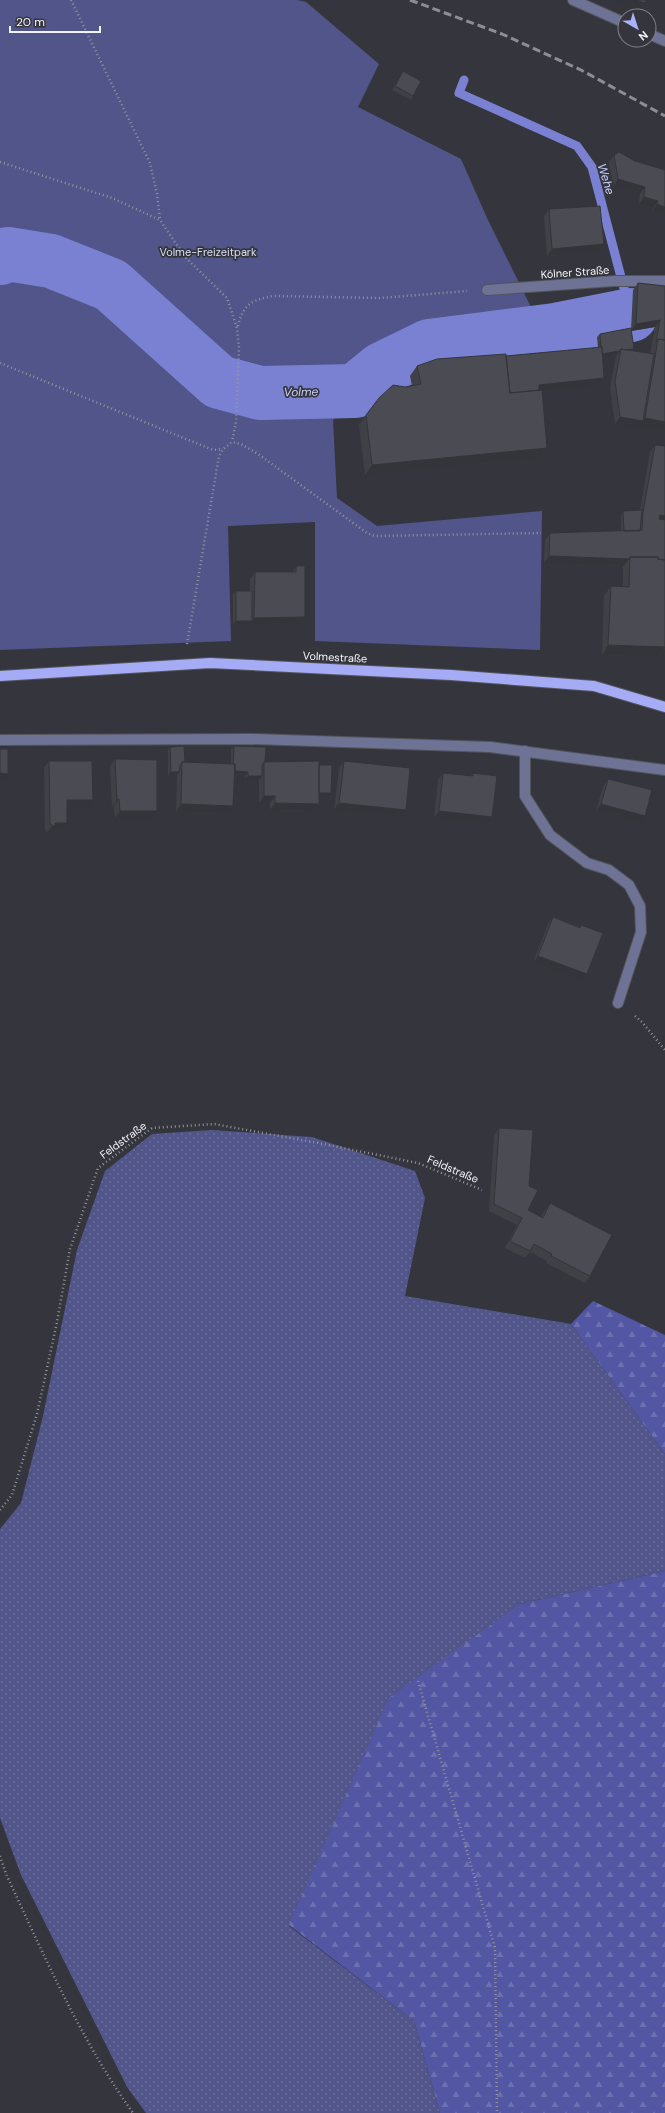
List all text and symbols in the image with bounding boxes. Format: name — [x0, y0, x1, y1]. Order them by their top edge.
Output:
scale bar — [10, 8, 100, 34]
north arrow — [617, 8, 657, 48]
text: 20 m — [16, 14, 45, 30]
text: N — [636, 28, 651, 44]
water label: Wehe — [594, 162, 618, 197]
park label: Volme-Freizeitpark — [160, 245, 257, 259]
street label: Kölner Straße — [540, 263, 610, 281]
water label: Volme — [283, 384, 319, 400]
street label: Volmestraße — [302, 648, 368, 666]
street label: Feldstraße — [97, 1118, 149, 1162]
street label: Feldstraße — [425, 1152, 481, 1186]

